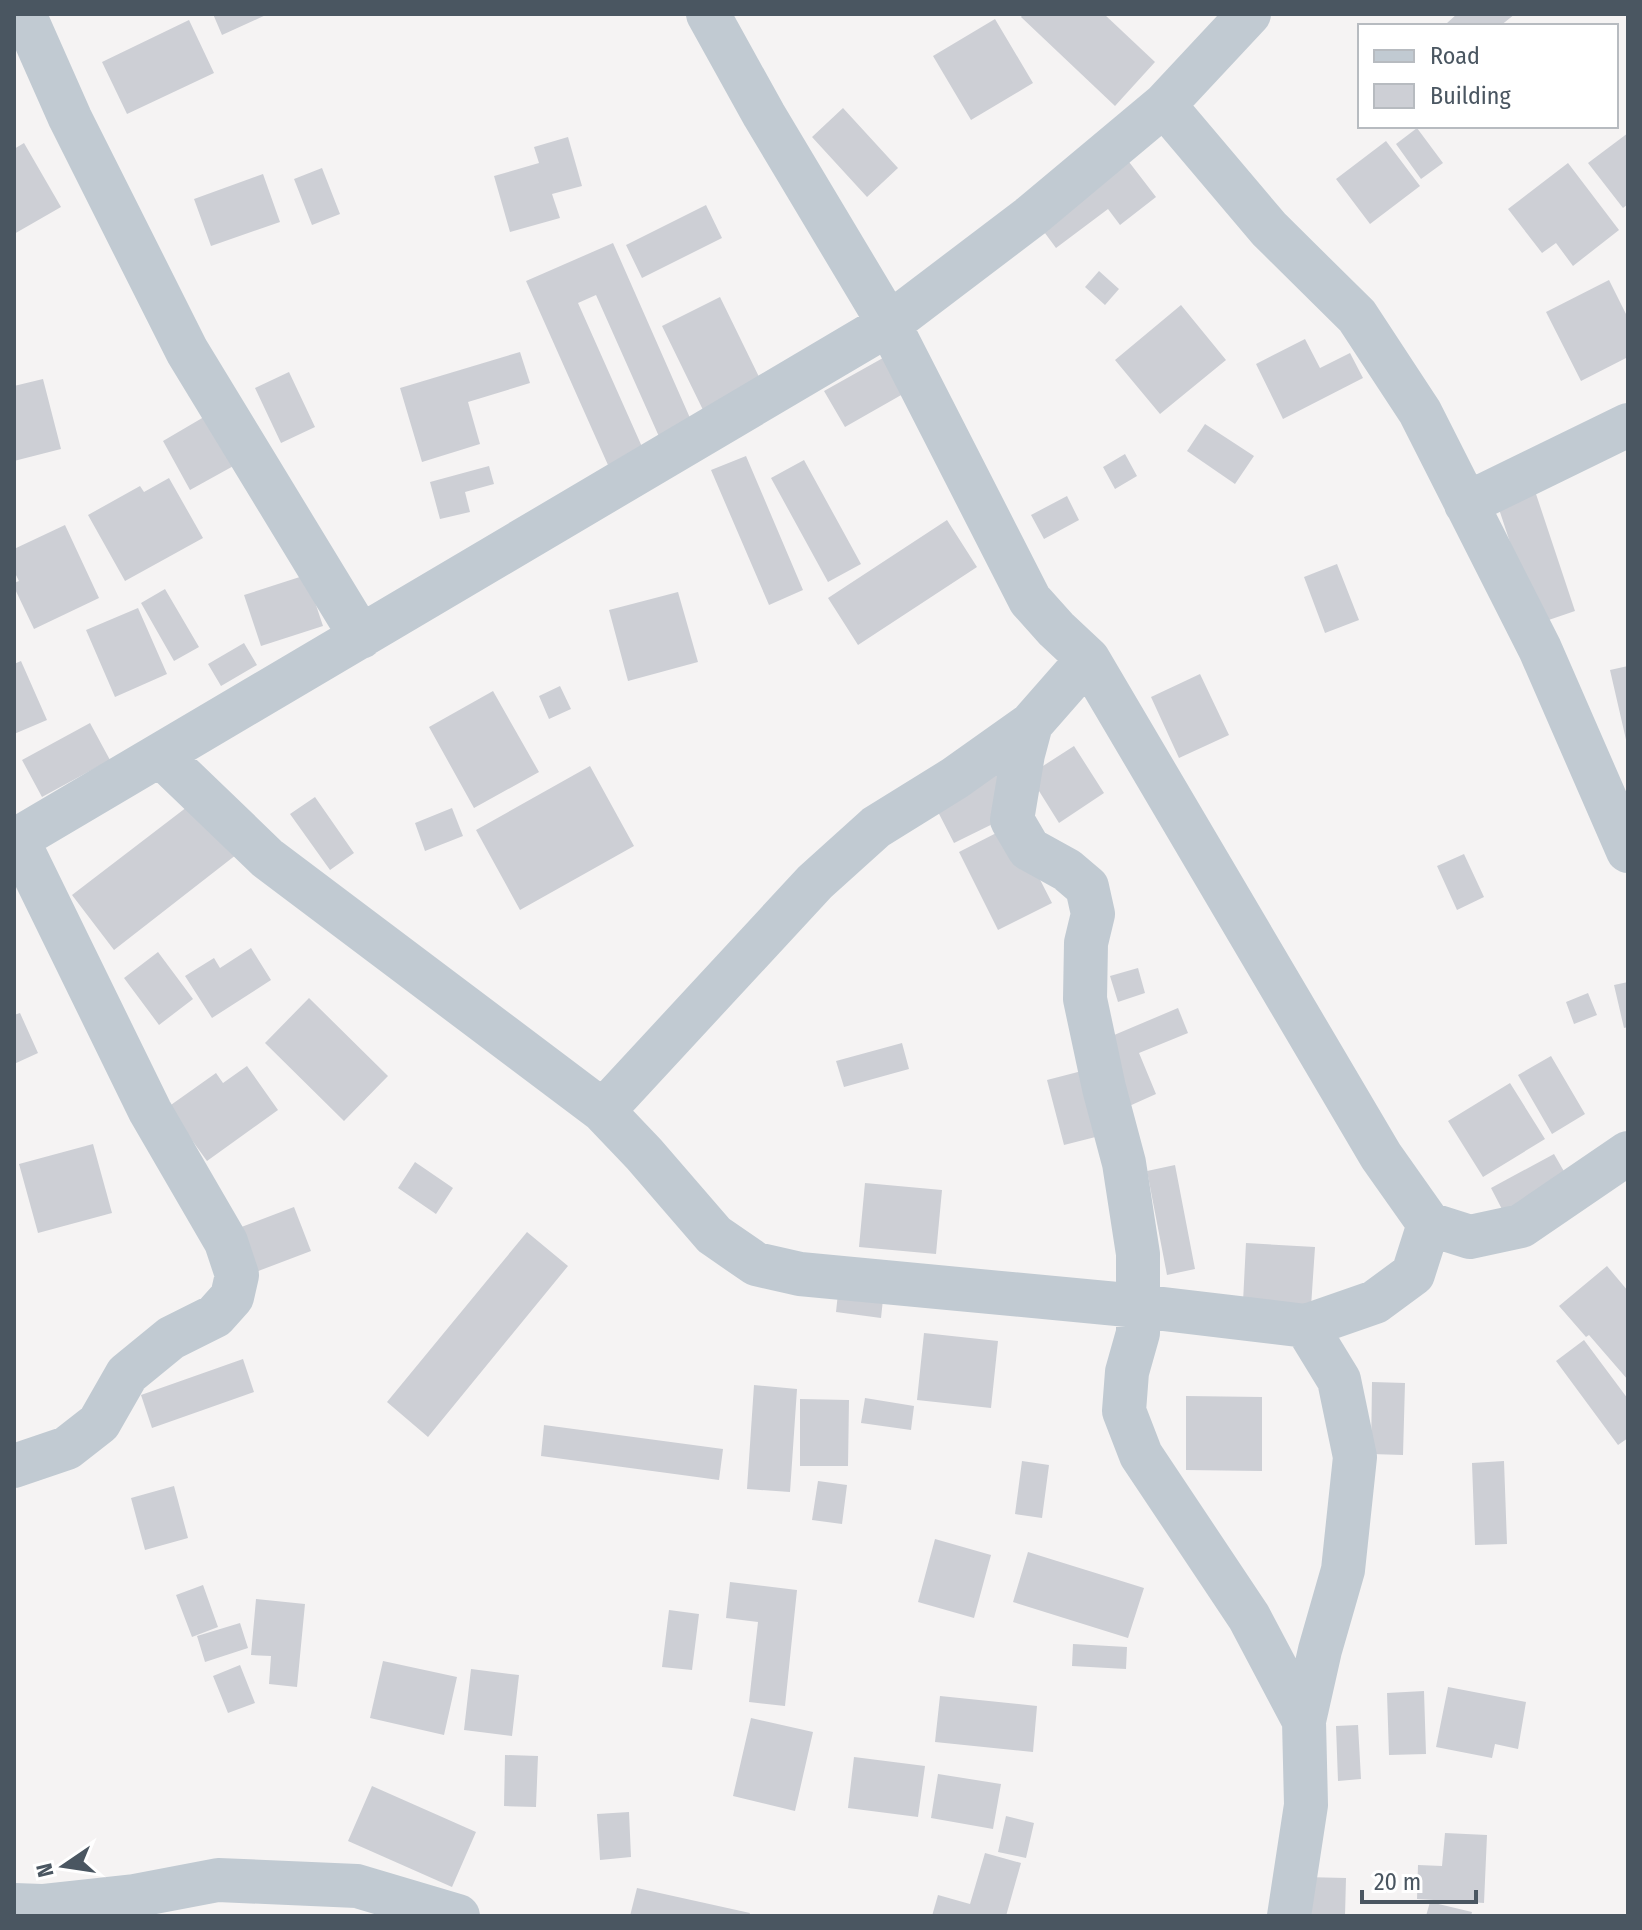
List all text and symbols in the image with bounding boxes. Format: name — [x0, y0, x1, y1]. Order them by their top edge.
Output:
legend — [1358, 24, 1618, 128]
text: Road — [1430, 42, 1480, 70]
text: Building — [1430, 82, 1512, 110]
north arrow — [24, 1826, 104, 1906]
scale bar — [1362, 1854, 1476, 1904]
text: N — [30, 1861, 60, 1880]
text: 20 m — [1374, 1868, 1421, 1896]

